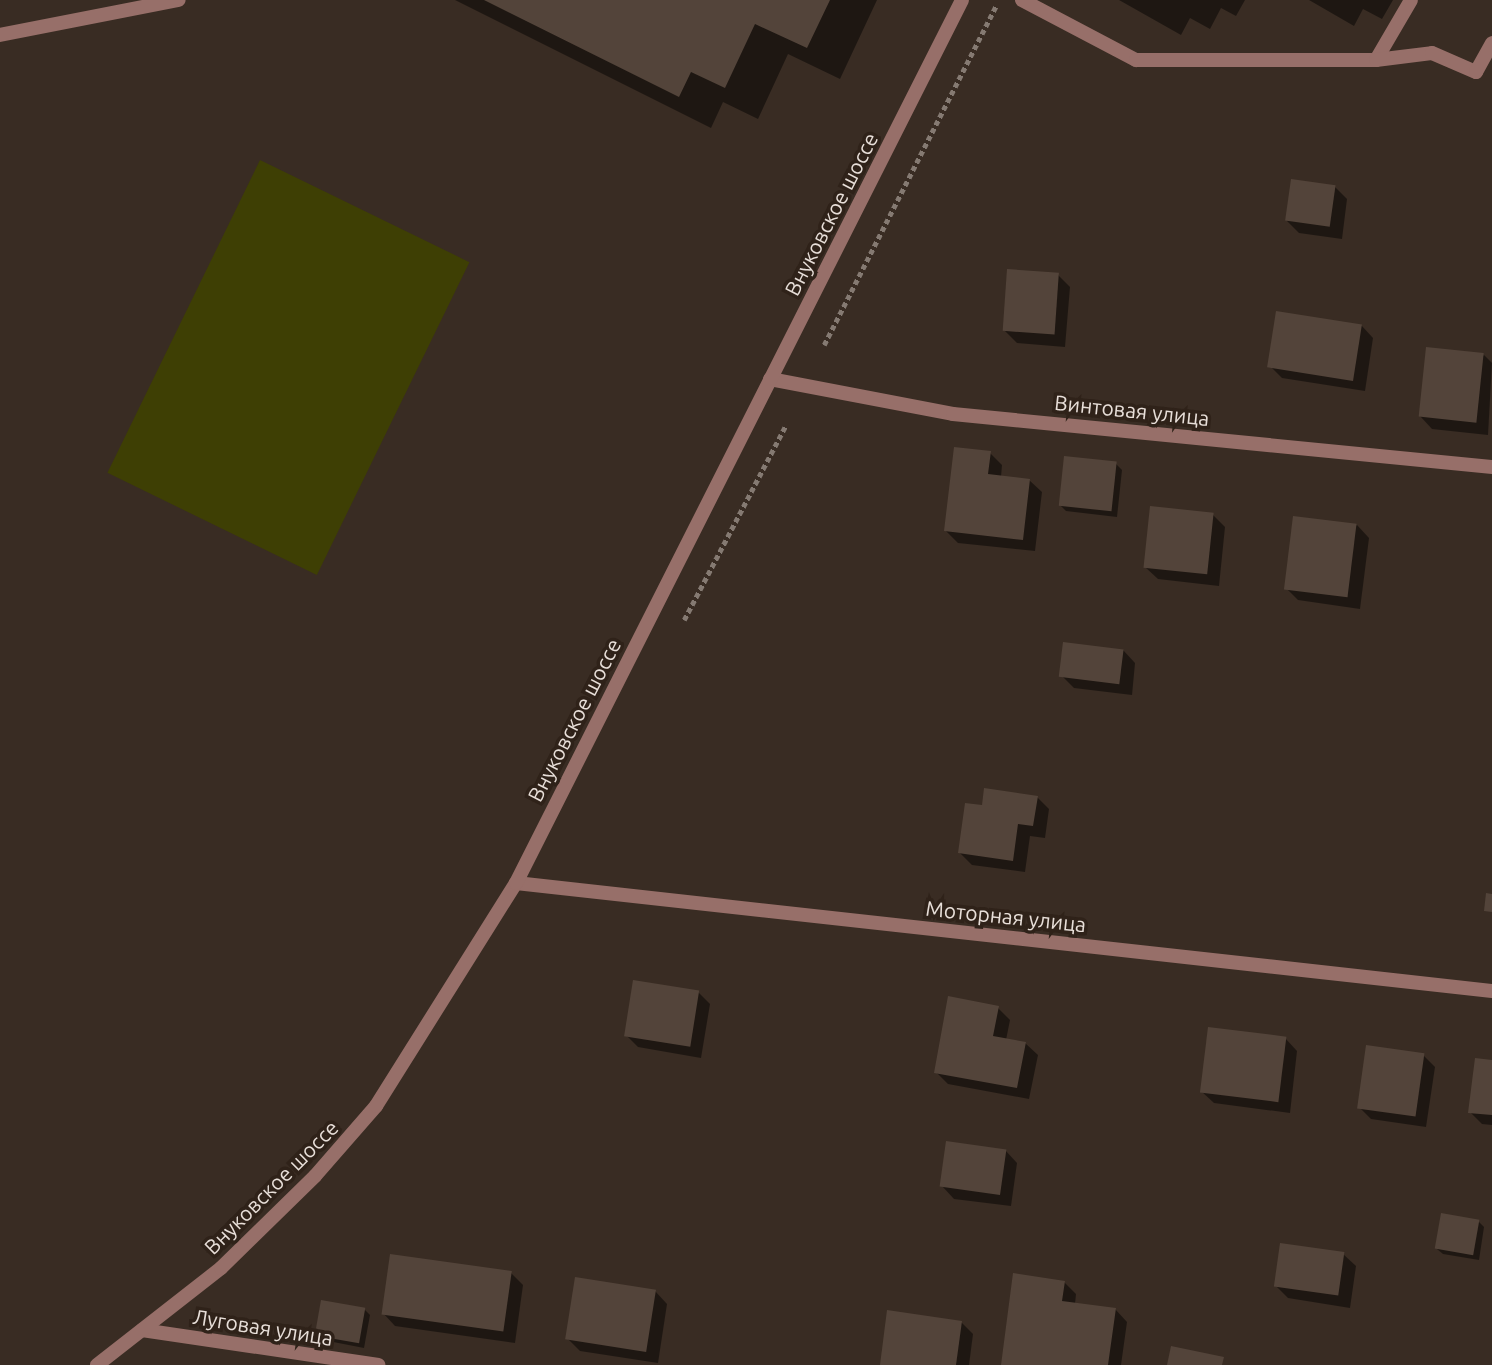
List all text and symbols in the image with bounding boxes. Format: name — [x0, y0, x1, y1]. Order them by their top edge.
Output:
street label: Внуковское шоссе — [779, 128, 883, 300]
street label: Винтовая улица — [1053, 389, 1211, 431]
street label: Внуковское шоссе — [522, 634, 626, 806]
street label: Моторная улица — [925, 895, 1087, 937]
street label: Внуковское шоссе — [199, 1115, 343, 1259]
street label: Луговая улица — [191, 1303, 335, 1351]

